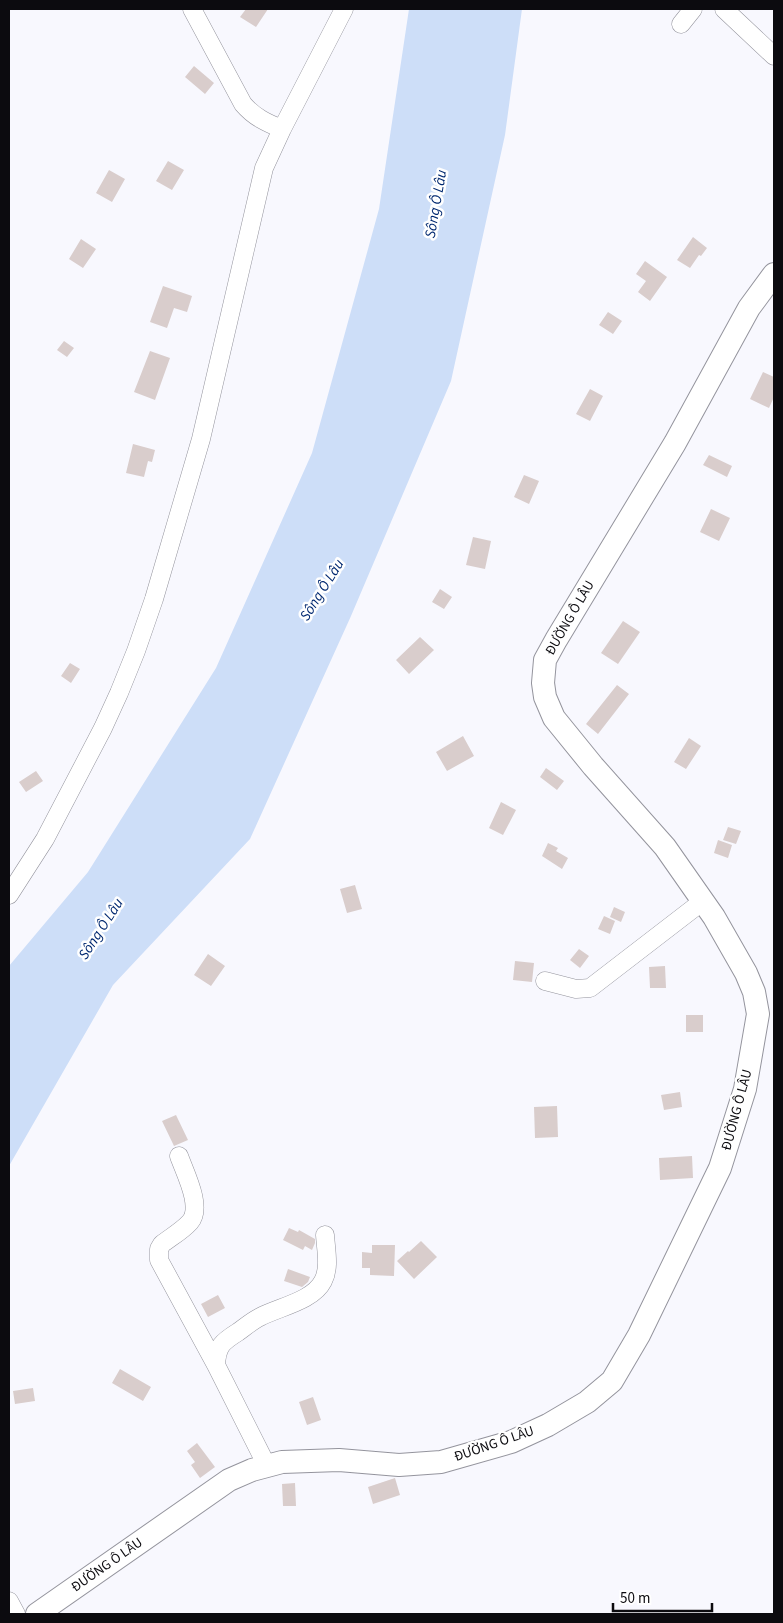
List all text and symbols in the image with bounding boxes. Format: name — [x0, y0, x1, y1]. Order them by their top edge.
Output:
water label: Sông Ô Lâu — [420, 168, 452, 240]
water label: Sông Ô Lâu — [295, 555, 349, 625]
street label: ĐƯỜNG Ô LÂU — [541, 577, 599, 659]
water label: Sông Ô Lâu — [73, 894, 129, 964]
street label: ĐƯỜNG Ô LÂU — [717, 1067, 757, 1153]
street label: ĐƯỜNG Ô LÂU — [451, 1421, 537, 1467]
street label: ĐƯỜNG Ô LÂU — [67, 1533, 147, 1597]
scale bar — [613, 1580, 712, 1612]
text: 50 m — [620, 1588, 650, 1609]

